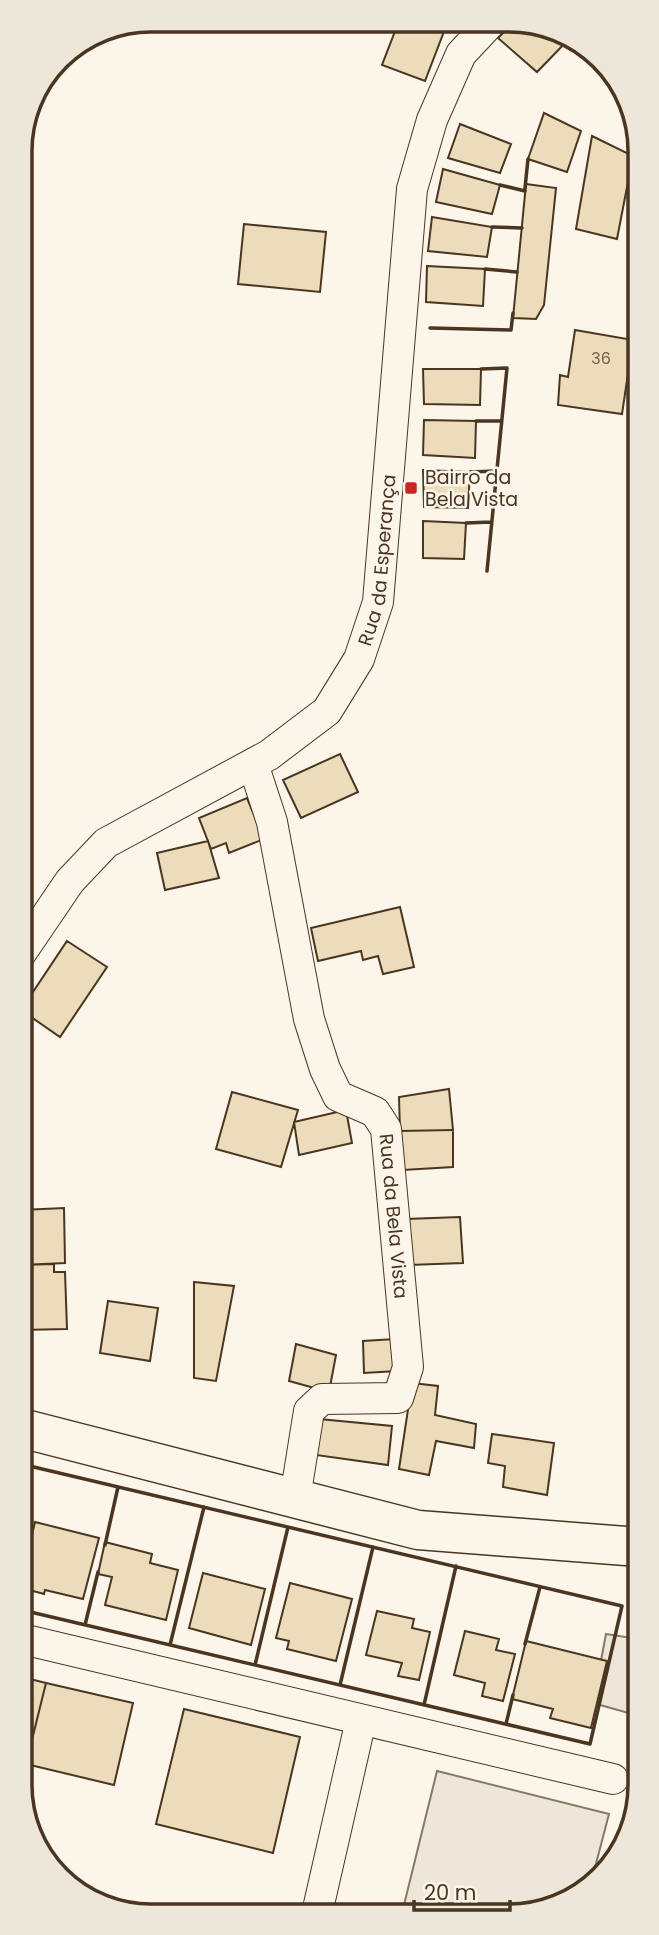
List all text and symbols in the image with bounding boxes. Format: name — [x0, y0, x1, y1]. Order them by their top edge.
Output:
house number: 36 — [591, 347, 611, 370]
place label: Bairro da Bela Vista — [425, 464, 518, 513]
street label: Rua da Esperança — [351, 473, 402, 649]
marker: Bairro da Bela Vista — [403, 480, 419, 496]
street label: Rua da Bela Vista — [372, 1132, 415, 1300]
scale bar — [414, 1868, 510, 1912]
text: 20 m — [424, 1878, 477, 1907]

